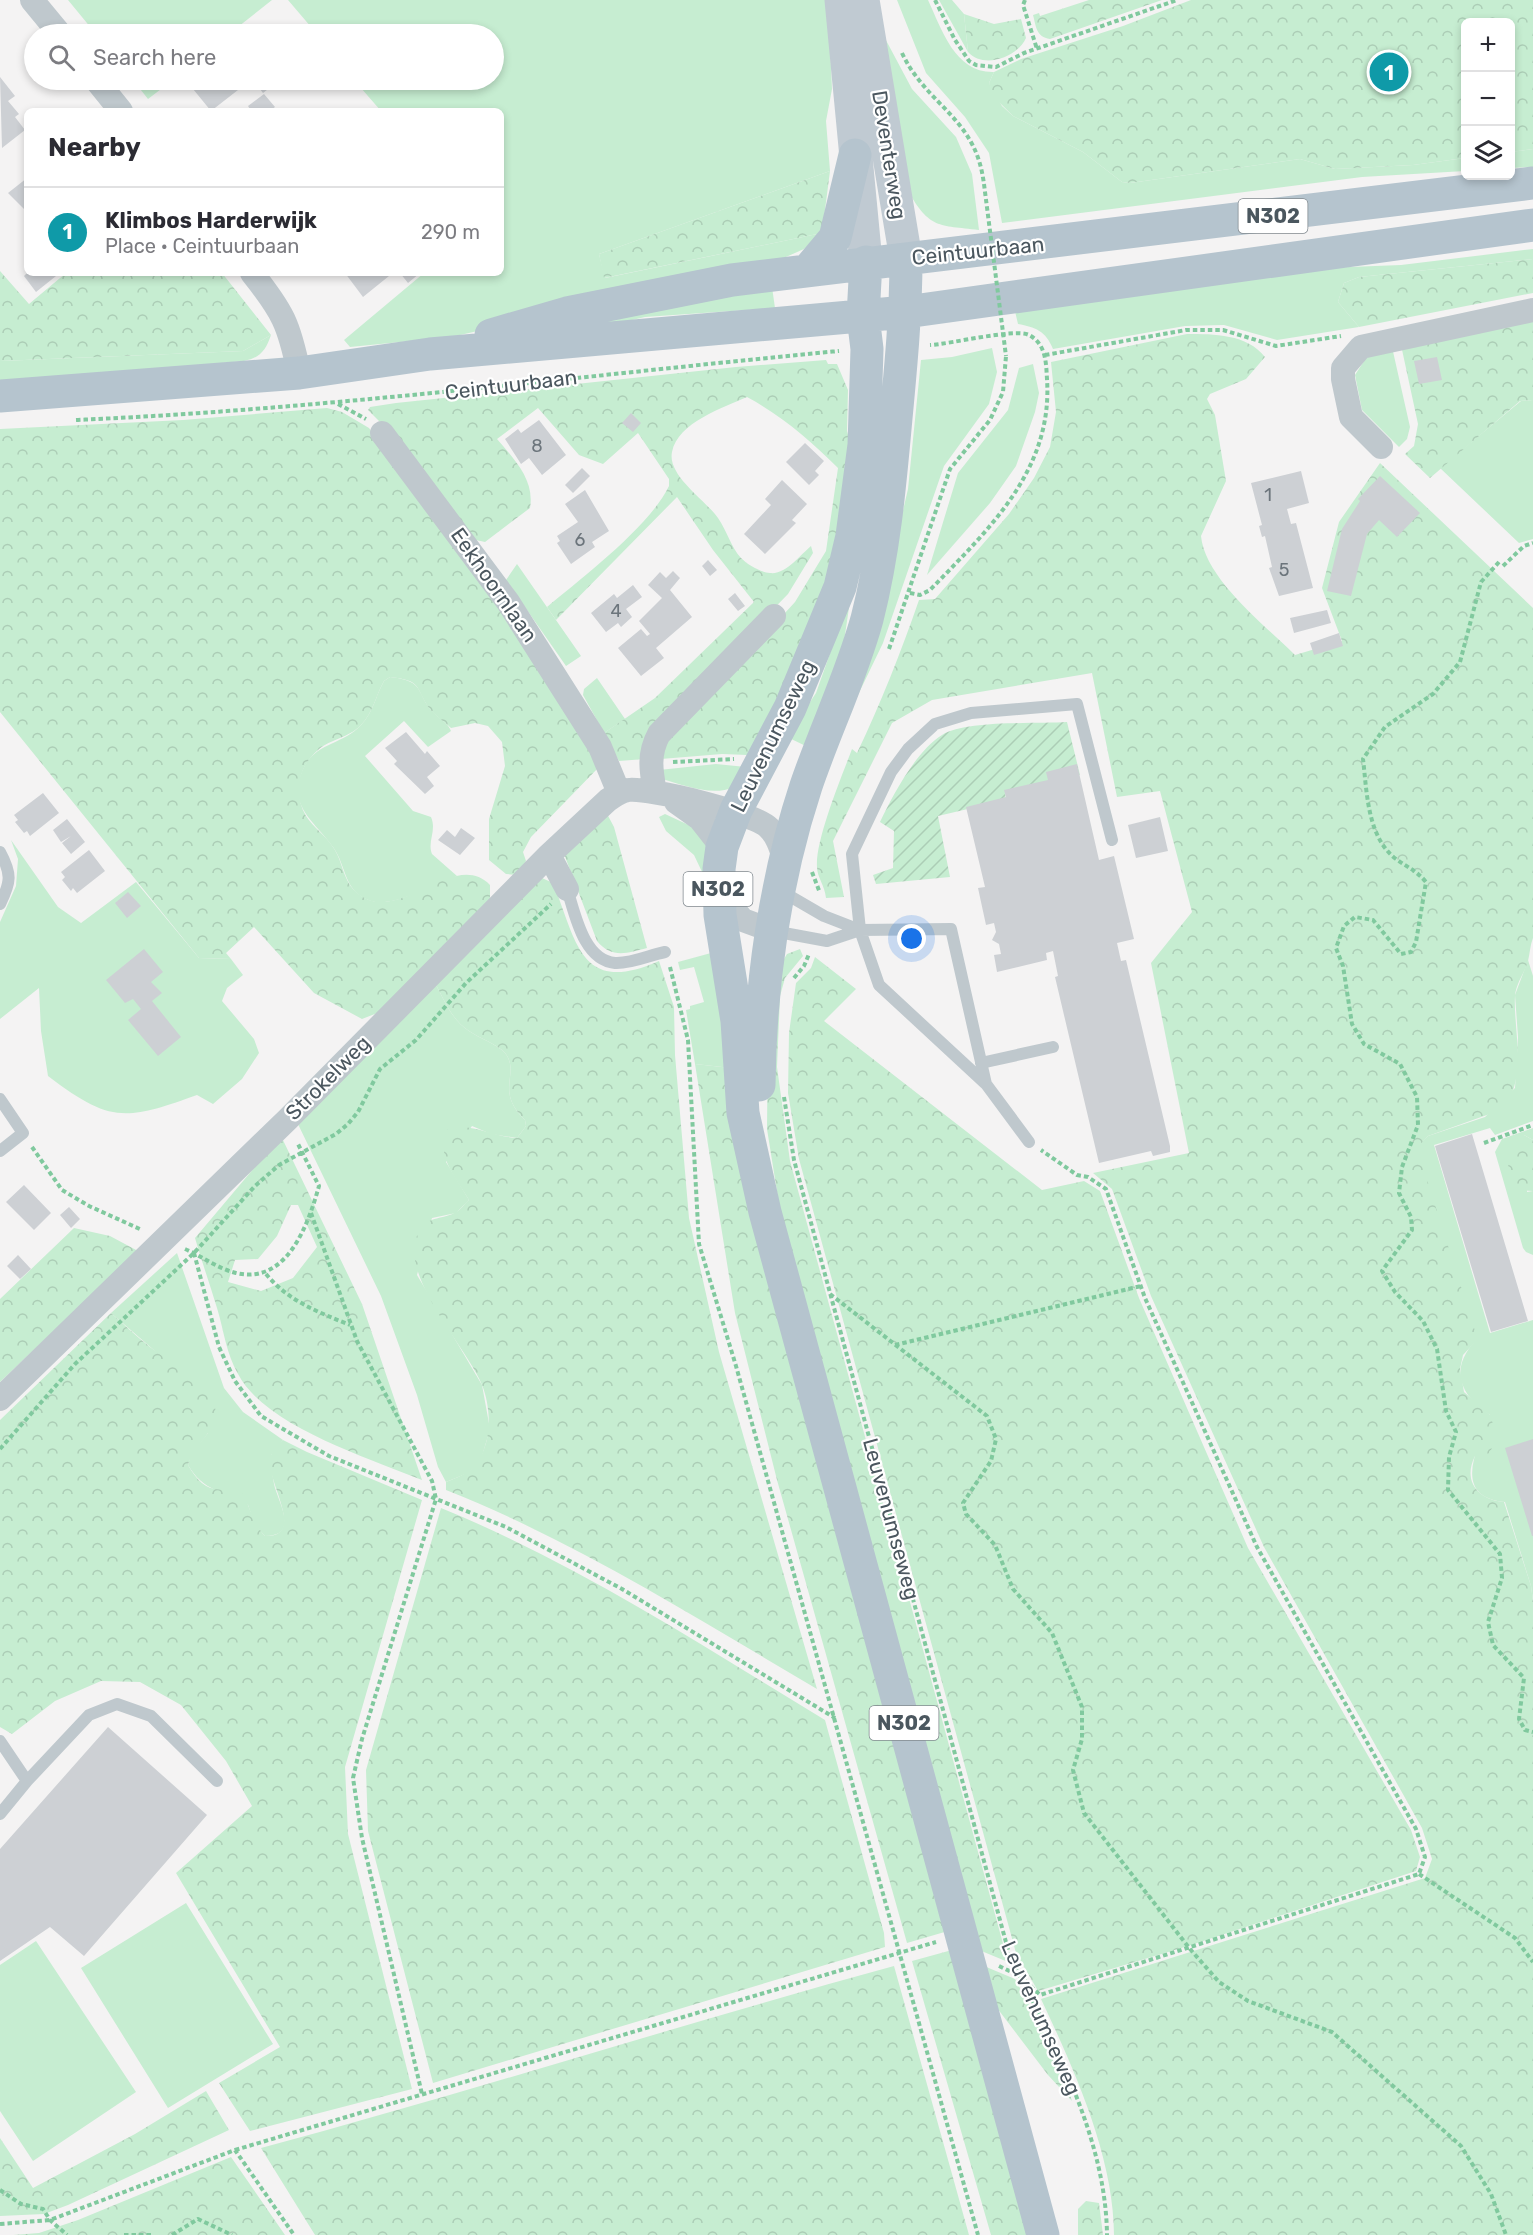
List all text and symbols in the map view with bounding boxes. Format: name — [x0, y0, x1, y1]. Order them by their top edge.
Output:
map controls — [1461, 18, 1515, 180]
button: + — [1461, 18, 1515, 72]
search box — [24, 24, 504, 90]
icon: search — [45, 41, 78, 74]
text: Search here — [93, 44, 216, 71]
pin: 1 — [1370, 50, 1408, 94]
button: − — [1461, 72, 1515, 126]
street label: Deventerweg — [867, 89, 912, 221]
button: layers — [1461, 126, 1515, 180]
text: Nearby — [48, 132, 141, 163]
road number: N302 — [1238, 199, 1308, 233]
text: Klimbos Harderwijk — [105, 207, 317, 234]
text: 1 — [63, 220, 72, 244]
text: 290 m — [421, 220, 480, 244]
street label: Ceintuurbaan — [910, 231, 1046, 270]
text: Place · Ceintuurbaan — [105, 234, 299, 258]
street label: Ceintuurbaan — [443, 364, 579, 405]
house number: 8 — [531, 435, 543, 457]
house number: 1 — [1264, 484, 1272, 506]
street label: Eekhoornlaan — [446, 523, 543, 647]
house number: 6 — [575, 529, 586, 551]
house number: 5 — [1279, 559, 1289, 581]
house number: 4 — [610, 600, 622, 622]
street label: Leuvenumseweg — [725, 656, 820, 816]
road number: N302 — [684, 872, 752, 906]
your location — [897, 924, 926, 953]
street label: Strokelweg — [280, 1030, 375, 1125]
street label: Leuvenumseweg — [858, 1435, 925, 1602]
road number: N302 — [870, 1706, 938, 1740]
street label: Leuvenumseweg — [996, 1937, 1087, 2099]

